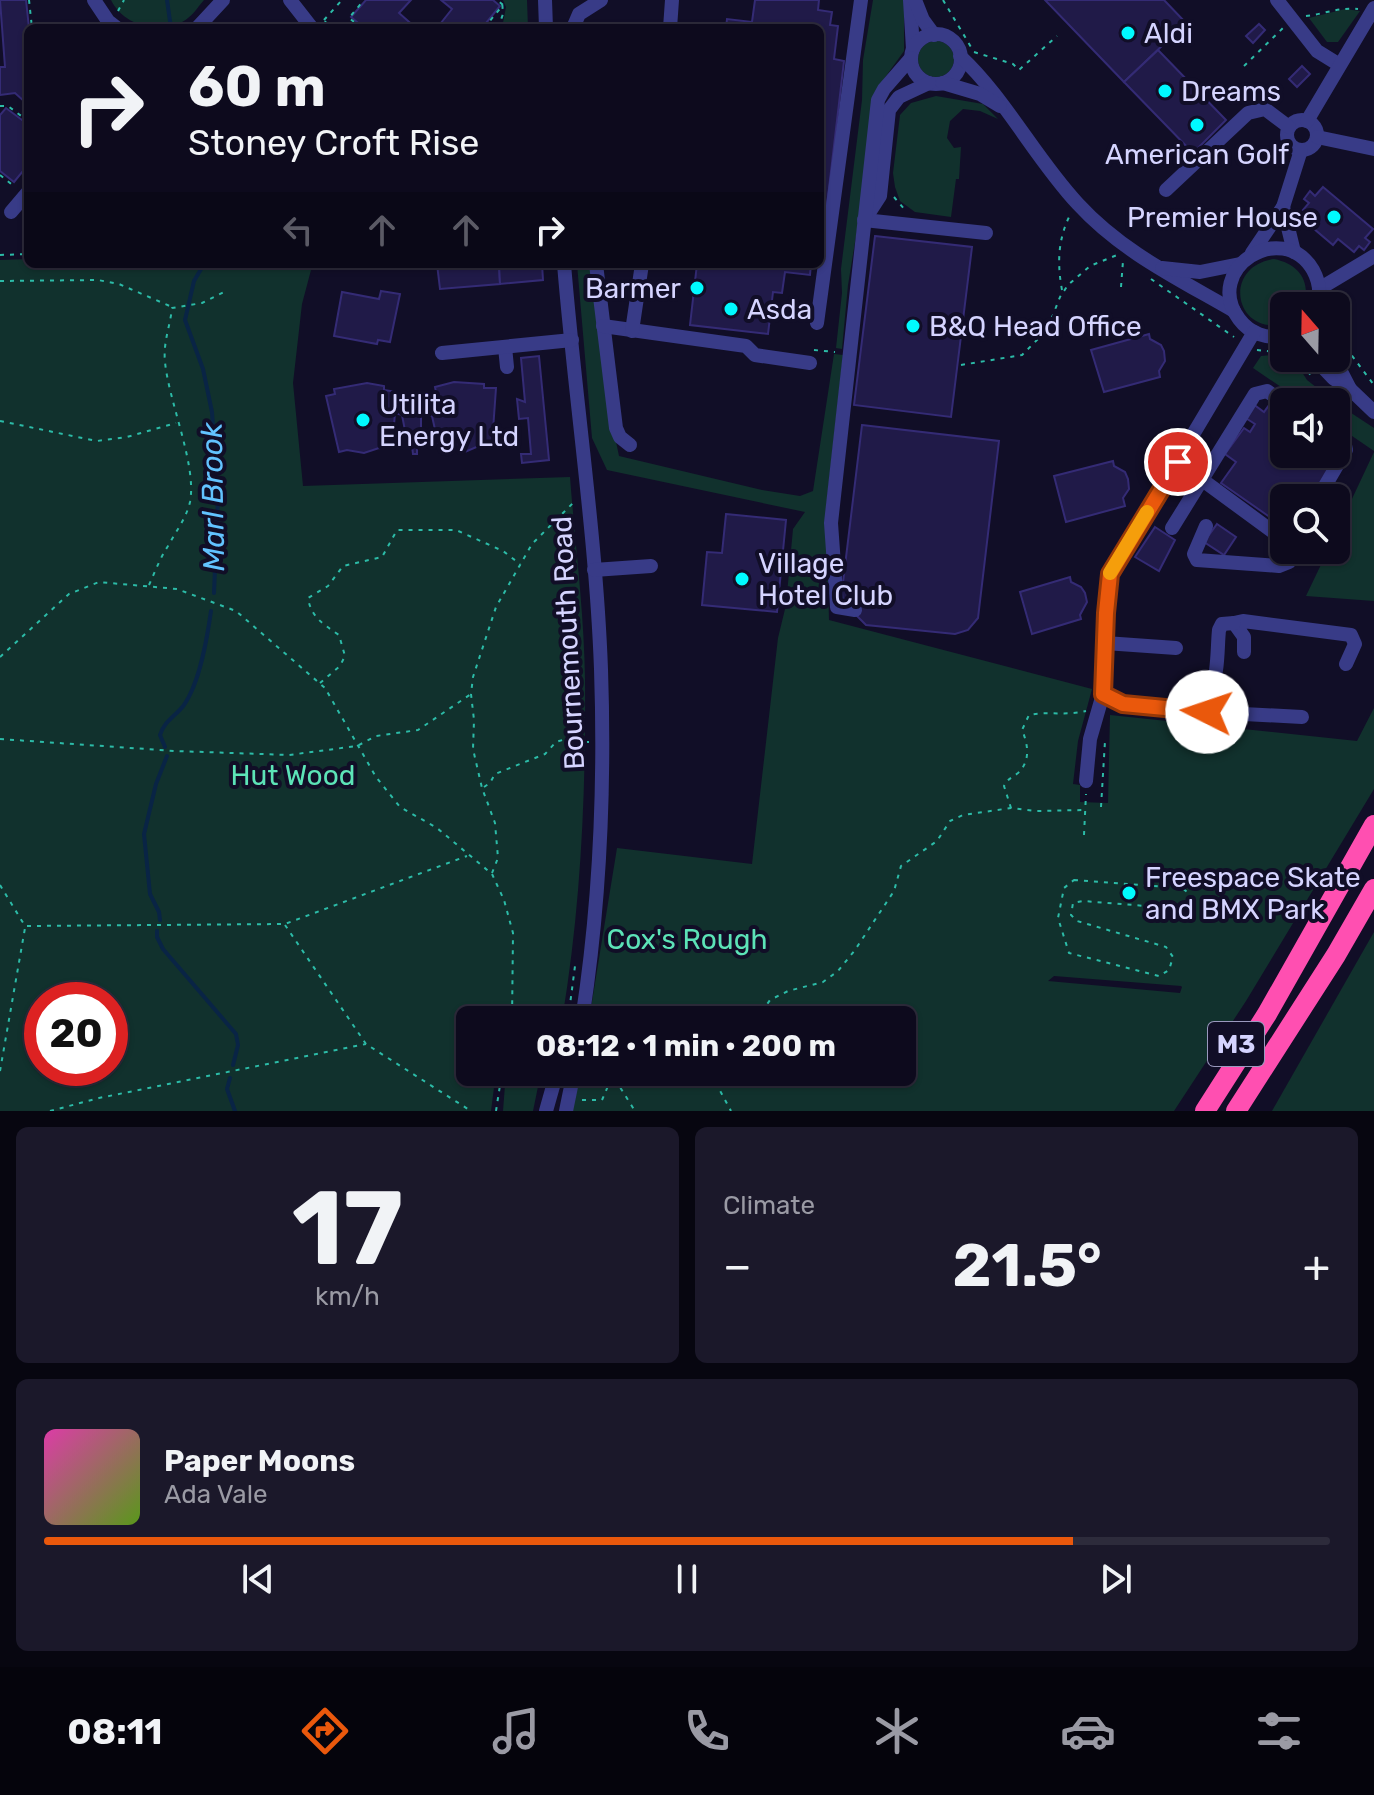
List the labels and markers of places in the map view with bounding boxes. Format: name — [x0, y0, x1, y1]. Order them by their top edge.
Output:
place label: Aldi — [1144, 17, 1193, 50]
marker: Aldi — [1119, 24, 1137, 42]
place label: Dreams — [1181, 75, 1281, 108]
marker: Dreams — [1156, 82, 1174, 100]
marker: American Golf — [1188, 116, 1206, 134]
place label: American Golf — [1105, 138, 1289, 171]
place label: Premier House — [1127, 201, 1318, 234]
marker: Premier House — [1325, 208, 1343, 226]
place label: Barmer — [585, 272, 681, 305]
marker: Barmer — [688, 279, 706, 297]
place label: Asda — [747, 293, 812, 326]
marker: Asda — [722, 300, 740, 318]
place label: B&Q Head Office — [929, 310, 1142, 343]
marker: B&Q Head Office — [904, 317, 922, 335]
place label: Utilita Energy Ltd — [379, 388, 519, 453]
marker: Utilita Energy Ltd — [354, 411, 372, 429]
pin — [1144, 428, 1212, 496]
place label: Village Hotel Club — [758, 547, 893, 612]
marker: Village Hotel Club — [733, 570, 751, 588]
place label: Freespace Skate and BMX Park — [1145, 861, 1361, 926]
marker: Freespace Skate and BMX Park — [1120, 884, 1138, 902]

